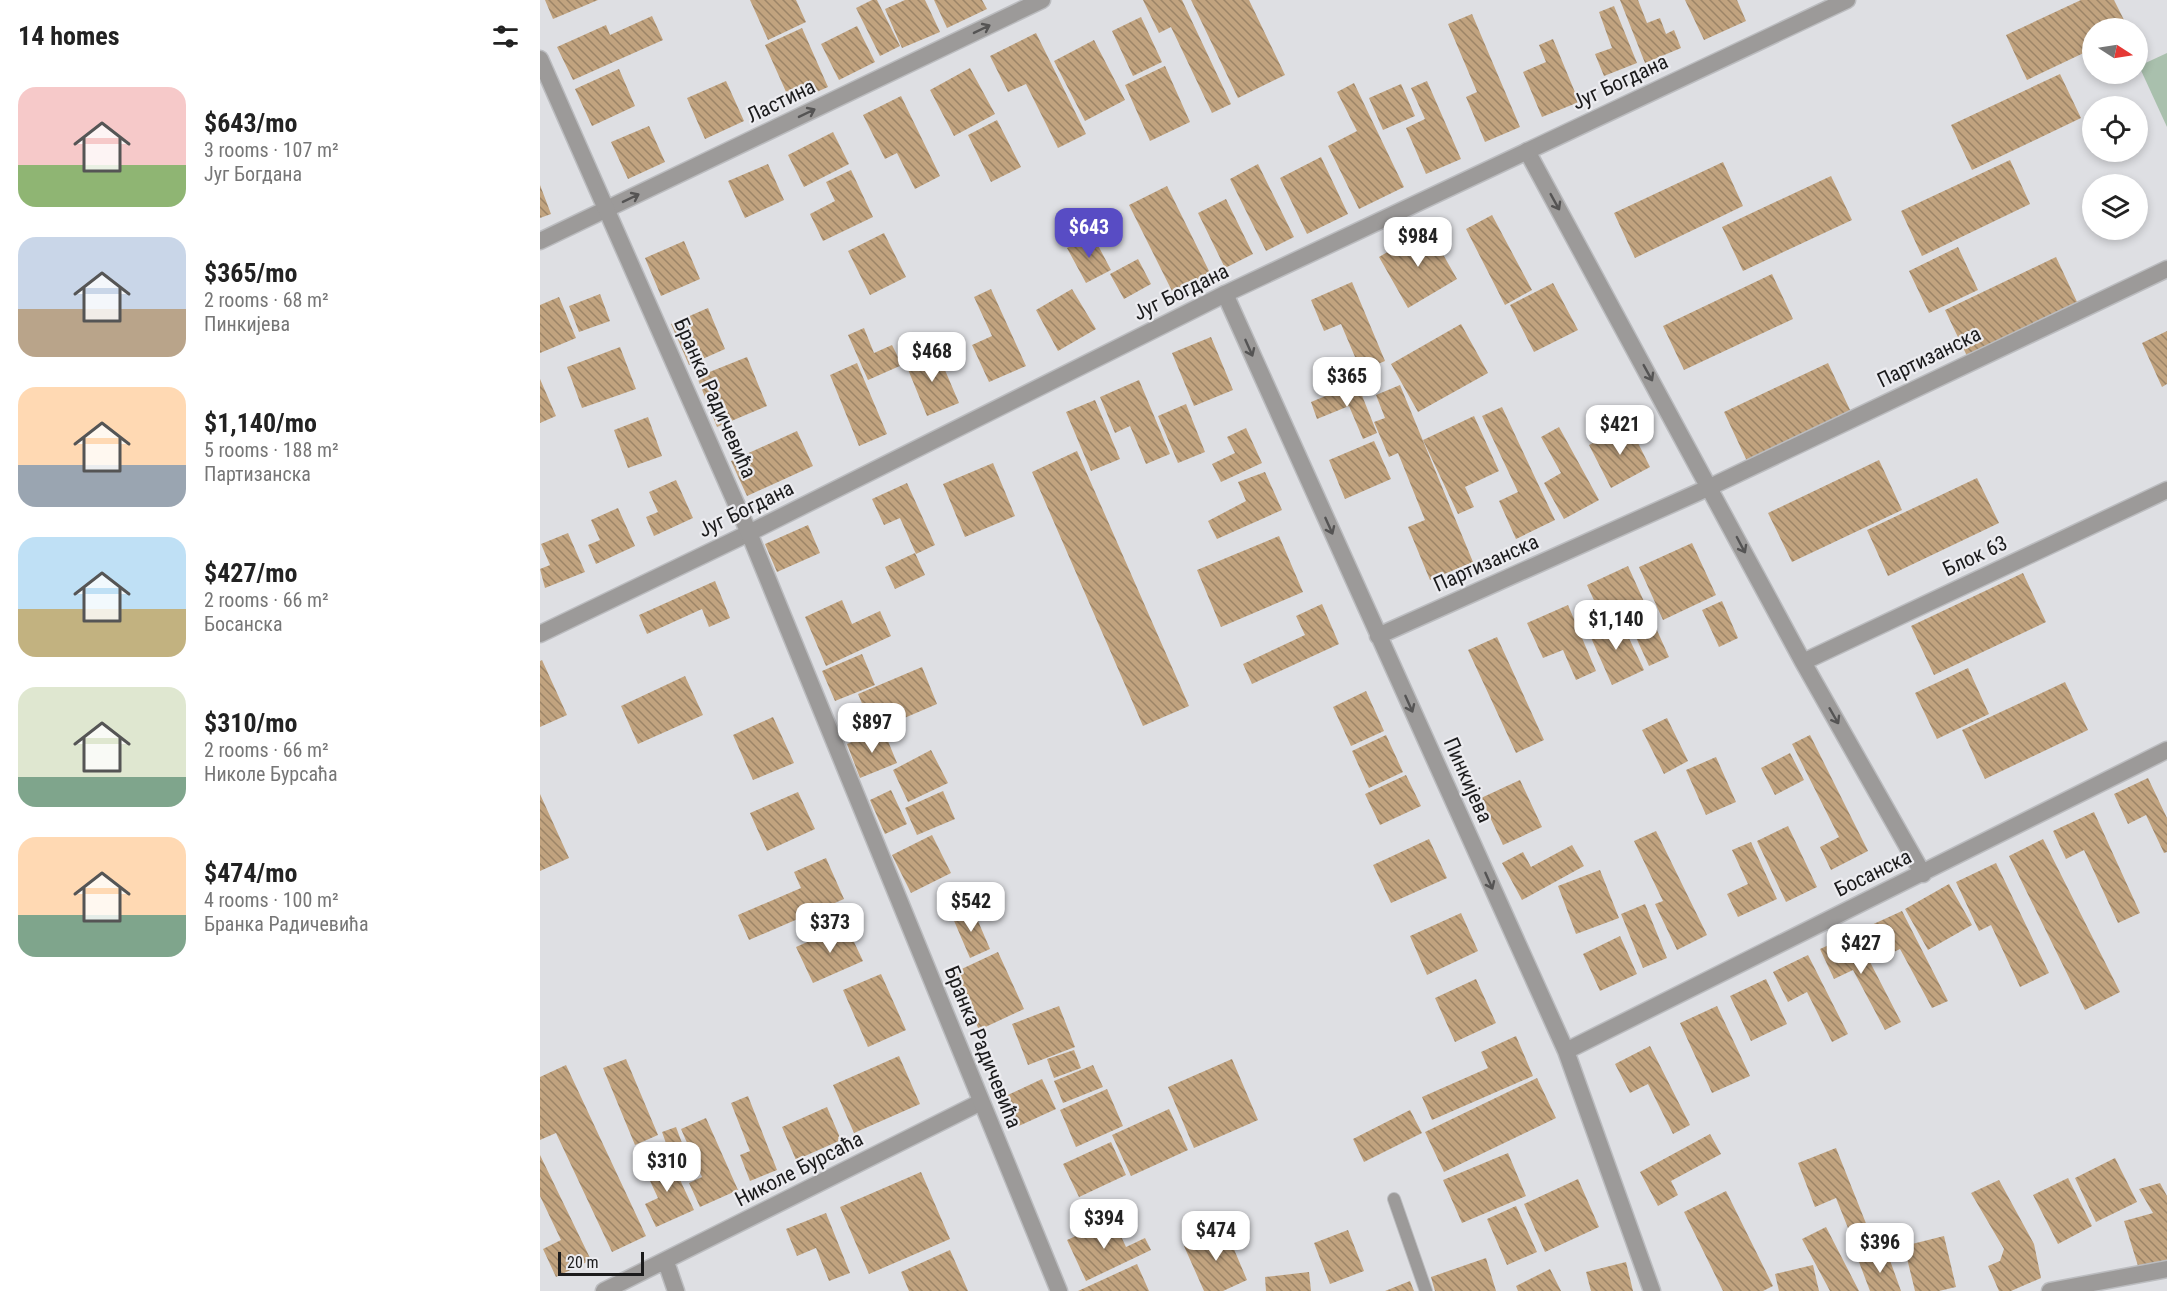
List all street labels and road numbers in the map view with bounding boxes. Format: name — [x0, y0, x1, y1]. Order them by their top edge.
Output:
street label: Југ Богдана — [1568, 49, 1672, 115]
street label: Ластина — [743, 74, 819, 128]
street label: Југ Богдана — [1129, 259, 1233, 325]
street label: Бранка Радичевића — [669, 314, 761, 482]
street label: Партизанска — [1873, 322, 1985, 392]
street label: Југ Богдана — [694, 476, 798, 542]
street label: Партизанска — [1430, 529, 1542, 597]
street label: Блок 63 — [1939, 531, 2011, 581]
street label: Пинкијева — [1439, 734, 1497, 826]
street label: Босанска — [1831, 844, 1915, 902]
street label: Бранка Радичевића — [939, 962, 1027, 1132]
street label: Николе Бурсаћа — [731, 1126, 867, 1212]

